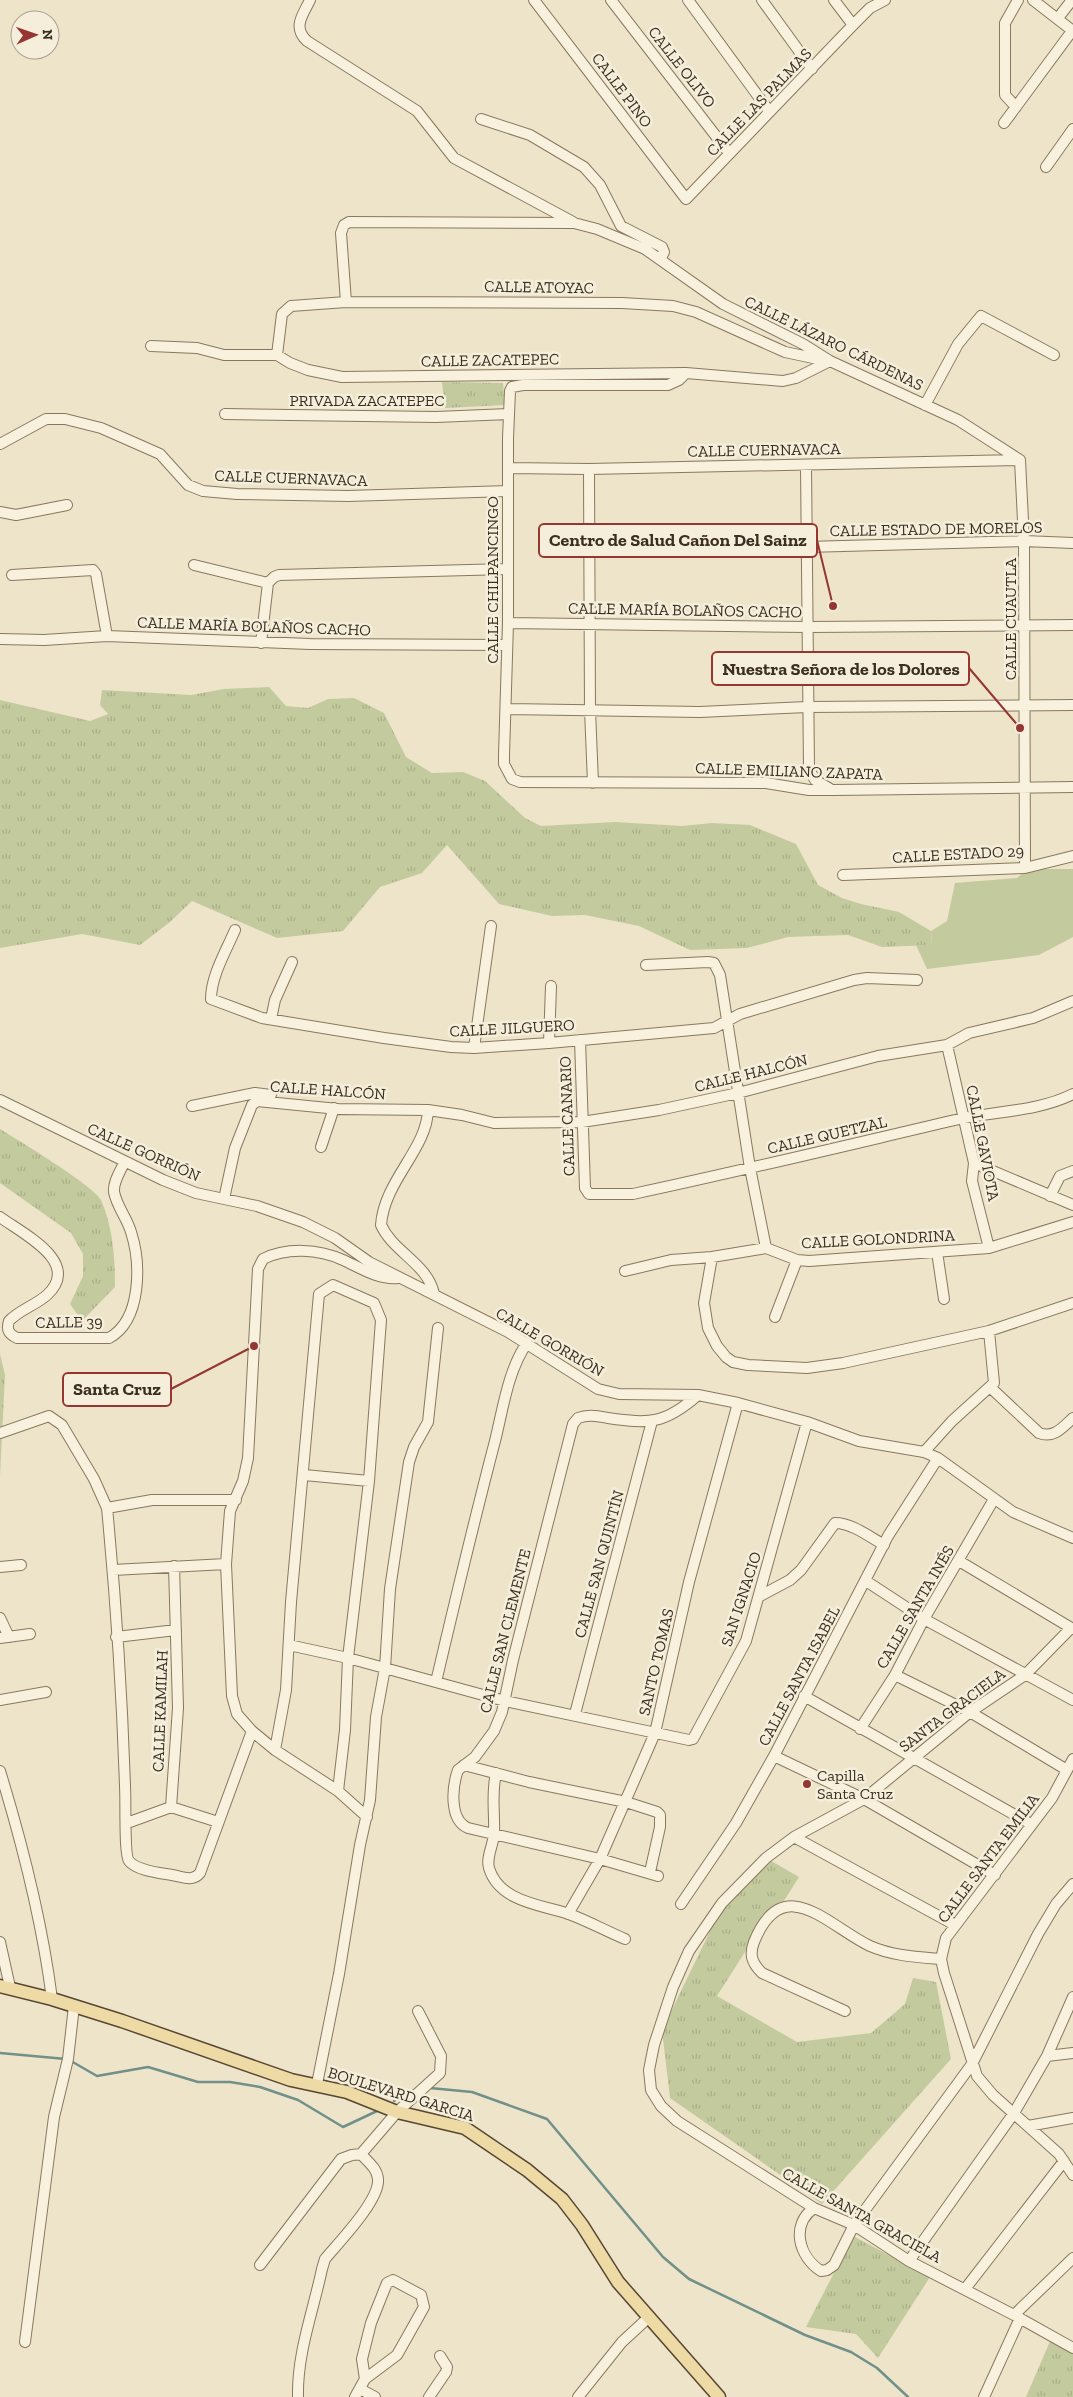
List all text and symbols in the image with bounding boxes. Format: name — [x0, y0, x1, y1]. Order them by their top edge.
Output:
north arrow — [10, 10, 60, 60]
street label: CALLE OLIVO — [644, 22, 720, 112]
text: N — [39, 29, 56, 41]
street label: CALLE LAS PALMAS — [703, 44, 815, 160]
street label: CALLE PINO — [588, 49, 656, 131]
street label: CALLE ATOYAC — [484, 277, 594, 297]
street label: CALLE LÁZARO CÁRDENAS — [742, 291, 926, 395]
street label: CALLE ZACATEPEC — [421, 349, 559, 371]
street label: PRIVADA ZACATEPEC — [289, 391, 445, 410]
street label: CALLE CUERNAVACA — [687, 439, 841, 461]
street label: CALLE CUERNAVACA — [214, 466, 368, 490]
street label: CALLE CHILPANCINGO — [483, 496, 502, 664]
street label: CALLE ESTADO DE MORELOS — [829, 518, 1043, 540]
callout: Centro de Salud Cañon Del Sainz — [539, 524, 817, 557]
text: Centro de Salud Cañon Del Sainz — [549, 529, 807, 551]
street label: CALLE CUAUTLA — [1001, 557, 1020, 680]
street label: CALLE MARÍA BOLAÑOS CACHO — [568, 598, 802, 622]
street label: CALLE MARÍA BOLAÑOS CACHO — [137, 612, 372, 640]
callout: Nuestra Señora de los Dolores — [712, 652, 969, 685]
text: Nuestra Señora de los Dolores — [722, 658, 960, 680]
street label: CALLE EMILIANO ZAPATA — [695, 758, 884, 784]
street label: CALLE ESTADO 29 — [892, 841, 1024, 867]
street label: CALLE JILGUERO — [449, 1015, 575, 1041]
street label: CALLE HALCÓN — [692, 1050, 810, 1096]
street label: CALLE CANARIO — [555, 1055, 579, 1176]
street label: CALLE HALCÓN — [270, 1076, 387, 1104]
street label: CALLE GAVIOTA — [962, 1083, 1004, 1203]
street label: CALLE QUETZAL — [765, 1112, 889, 1158]
street label: CALLE GORRIÓN — [85, 1119, 204, 1185]
street label: CALLE GOLONDRINA — [801, 1225, 956, 1253]
street label: CALLE GORRIÓN — [493, 1303, 608, 1381]
street label: CALLE 39 — [35, 1312, 103, 1332]
callout: Santa Cruz — [63, 1373, 171, 1406]
text: Santa Cruz — [73, 1378, 161, 1400]
street label: CALLE SAN QUINTÍN — [570, 1488, 628, 1640]
street label: CALLE SANTA INÉS — [872, 1542, 958, 1672]
street label: CALLE SAN CLEMENTE — [475, 1547, 535, 1715]
street label: SAN IGNACIO — [717, 1549, 765, 1649]
street label: CALLE SANTA ISABEL — [754, 1603, 844, 1749]
street label: SANTO TOMAS — [634, 1606, 678, 1718]
street label: CALLE KAMILAH — [148, 1650, 172, 1772]
street label: SANTA GRACIELA — [895, 1664, 1009, 1756]
place label: Capilla Santa Cruz — [817, 1766, 893, 1803]
marker: Capilla Santa Cruz — [801, 1778, 813, 1790]
street label: CALLE SANTA EMILIA — [933, 1789, 1043, 1926]
street label: BOULEVARD GARCIA — [325, 2063, 477, 2126]
street label: CALLE SANTA GRACIELA — [779, 2163, 945, 2267]

